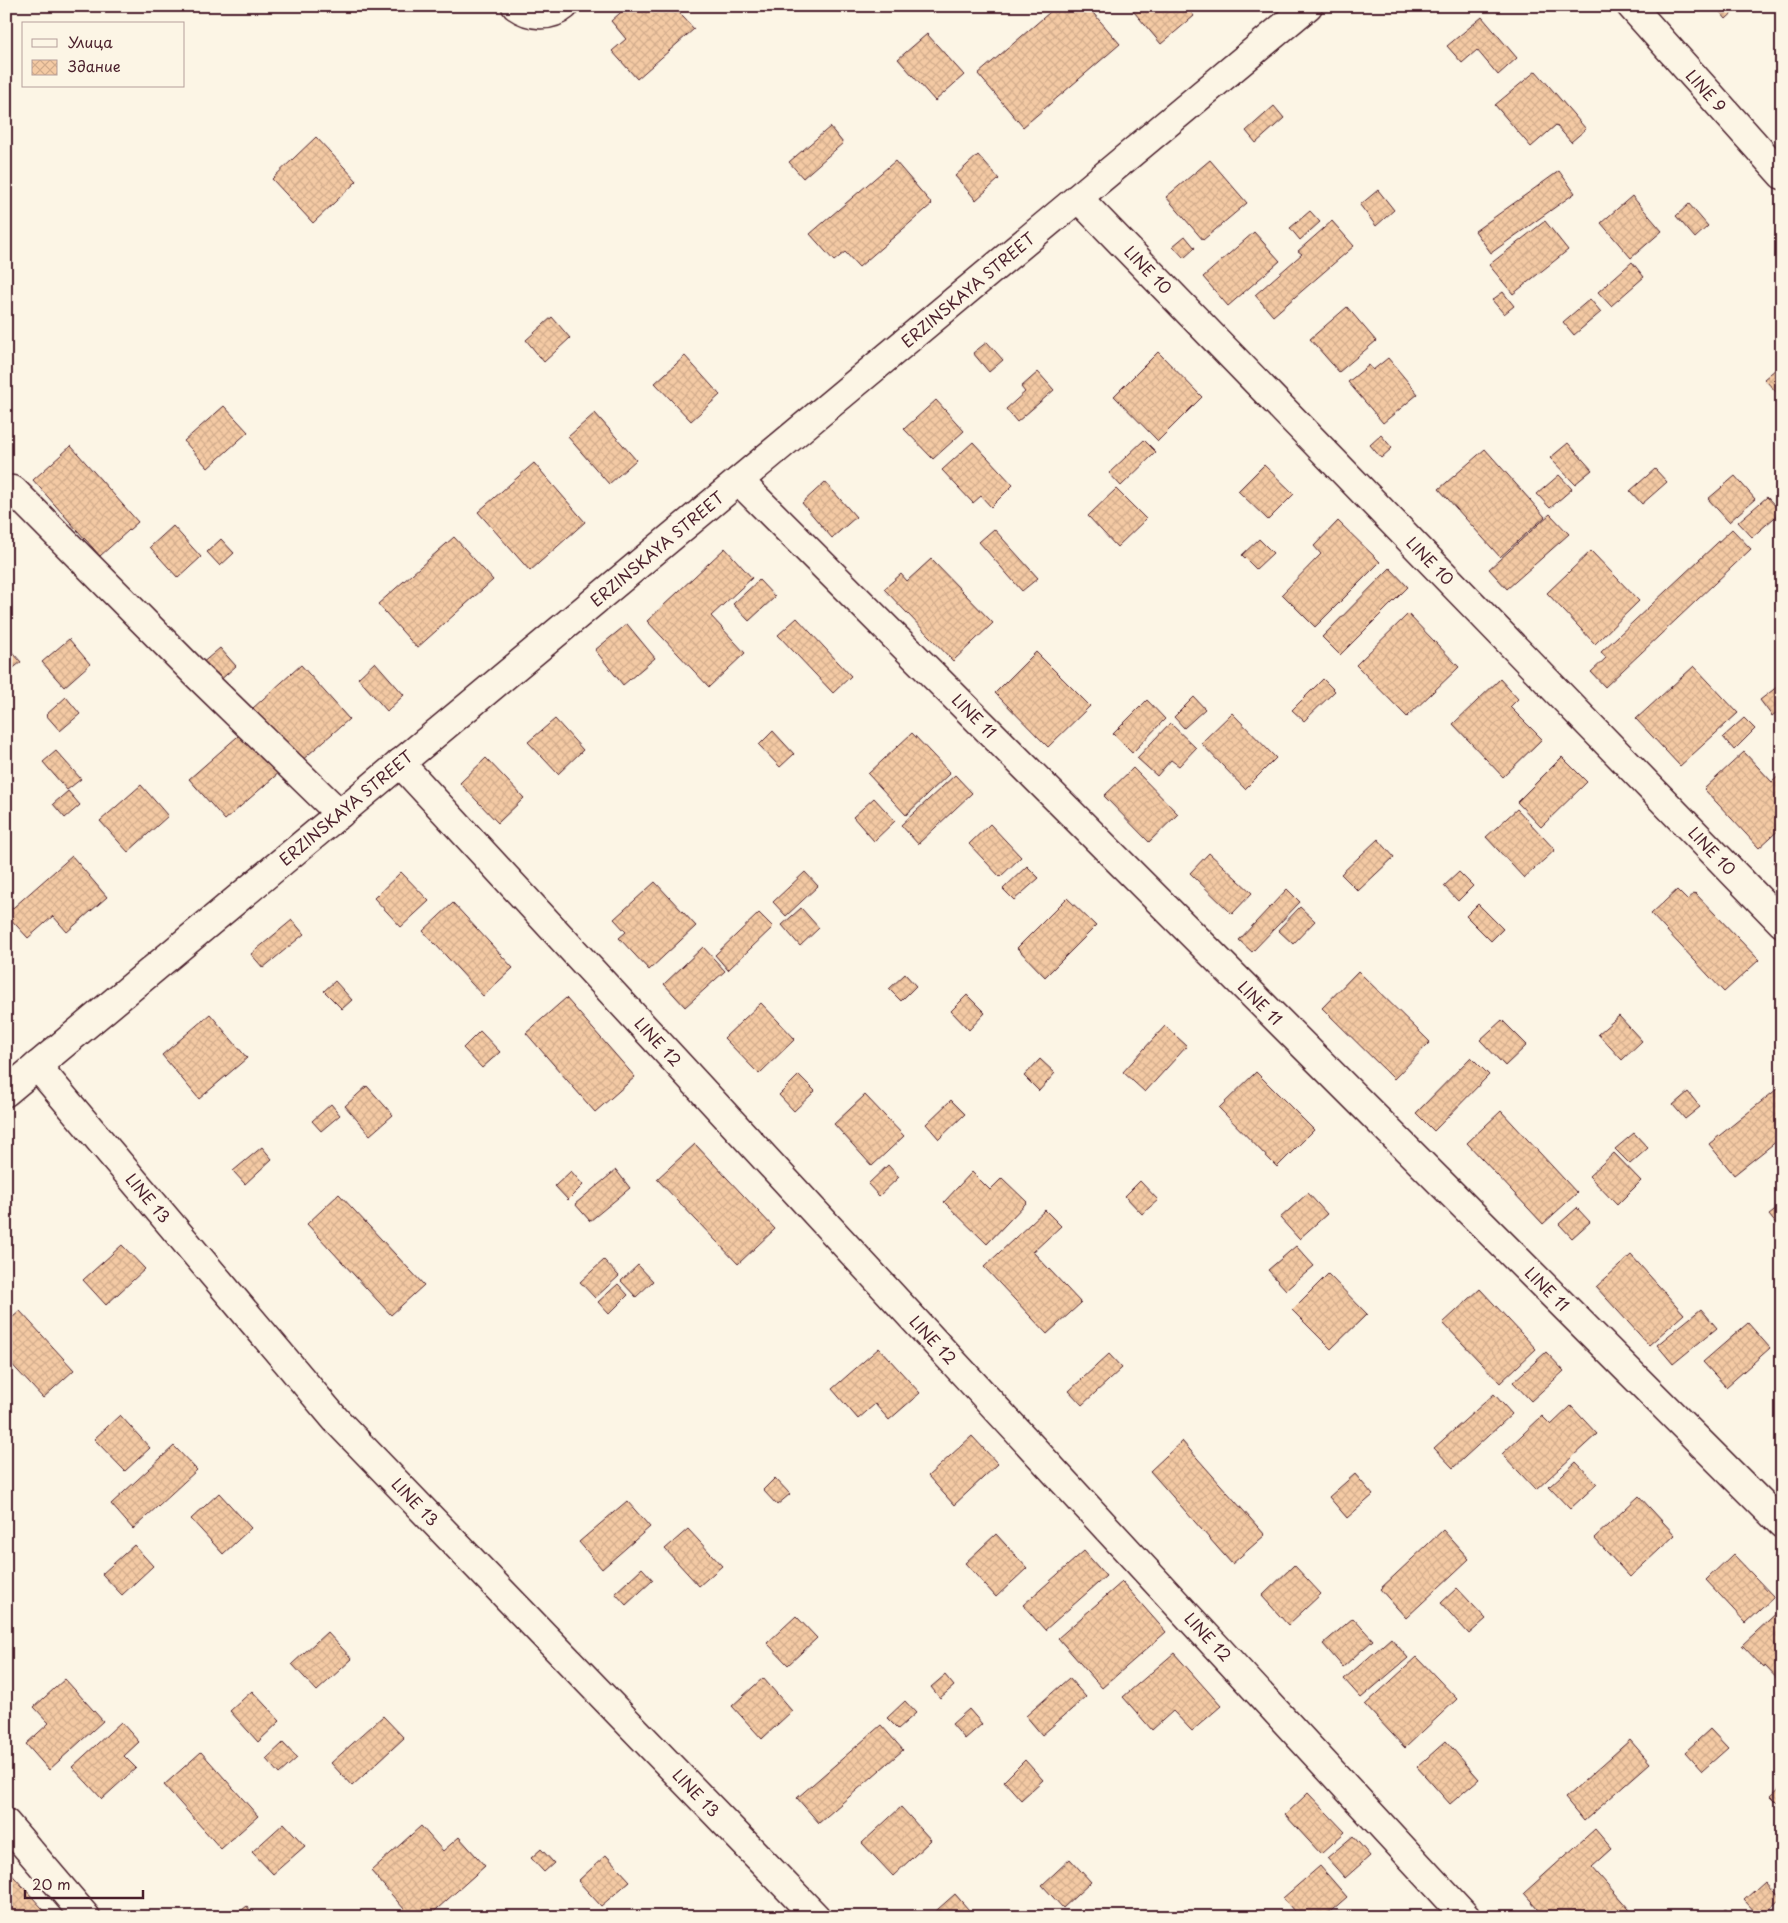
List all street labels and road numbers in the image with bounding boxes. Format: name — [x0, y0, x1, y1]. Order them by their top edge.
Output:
street label: LINE 9 — [1681, 63, 1733, 117]
street label: ERZINSKAYA STREET — [895, 226, 1040, 353]
street label: LINE 10 — [1119, 240, 1178, 299]
street label: ERZINSKAYA STREET — [584, 485, 729, 612]
street label: LINE 10 — [1401, 531, 1460, 590]
street label: LINE 11 — [947, 688, 1002, 743]
street label: ERZINSKAYA STREET — [273, 744, 418, 871]
street label: LINE 10 — [1683, 821, 1742, 880]
street label: LINE 11 — [1233, 975, 1288, 1030]
street label: LINE 12 — [630, 1011, 688, 1071]
street label: LINE 13 — [121, 1167, 177, 1228]
street label: LINE 11 — [1520, 1261, 1575, 1316]
street label: LINE 12 — [905, 1309, 963, 1369]
street label: LINE 13 — [387, 1472, 445, 1531]
street label: LINE 12 — [1180, 1606, 1238, 1666]
street label: LINE 13 — [668, 1763, 726, 1822]

